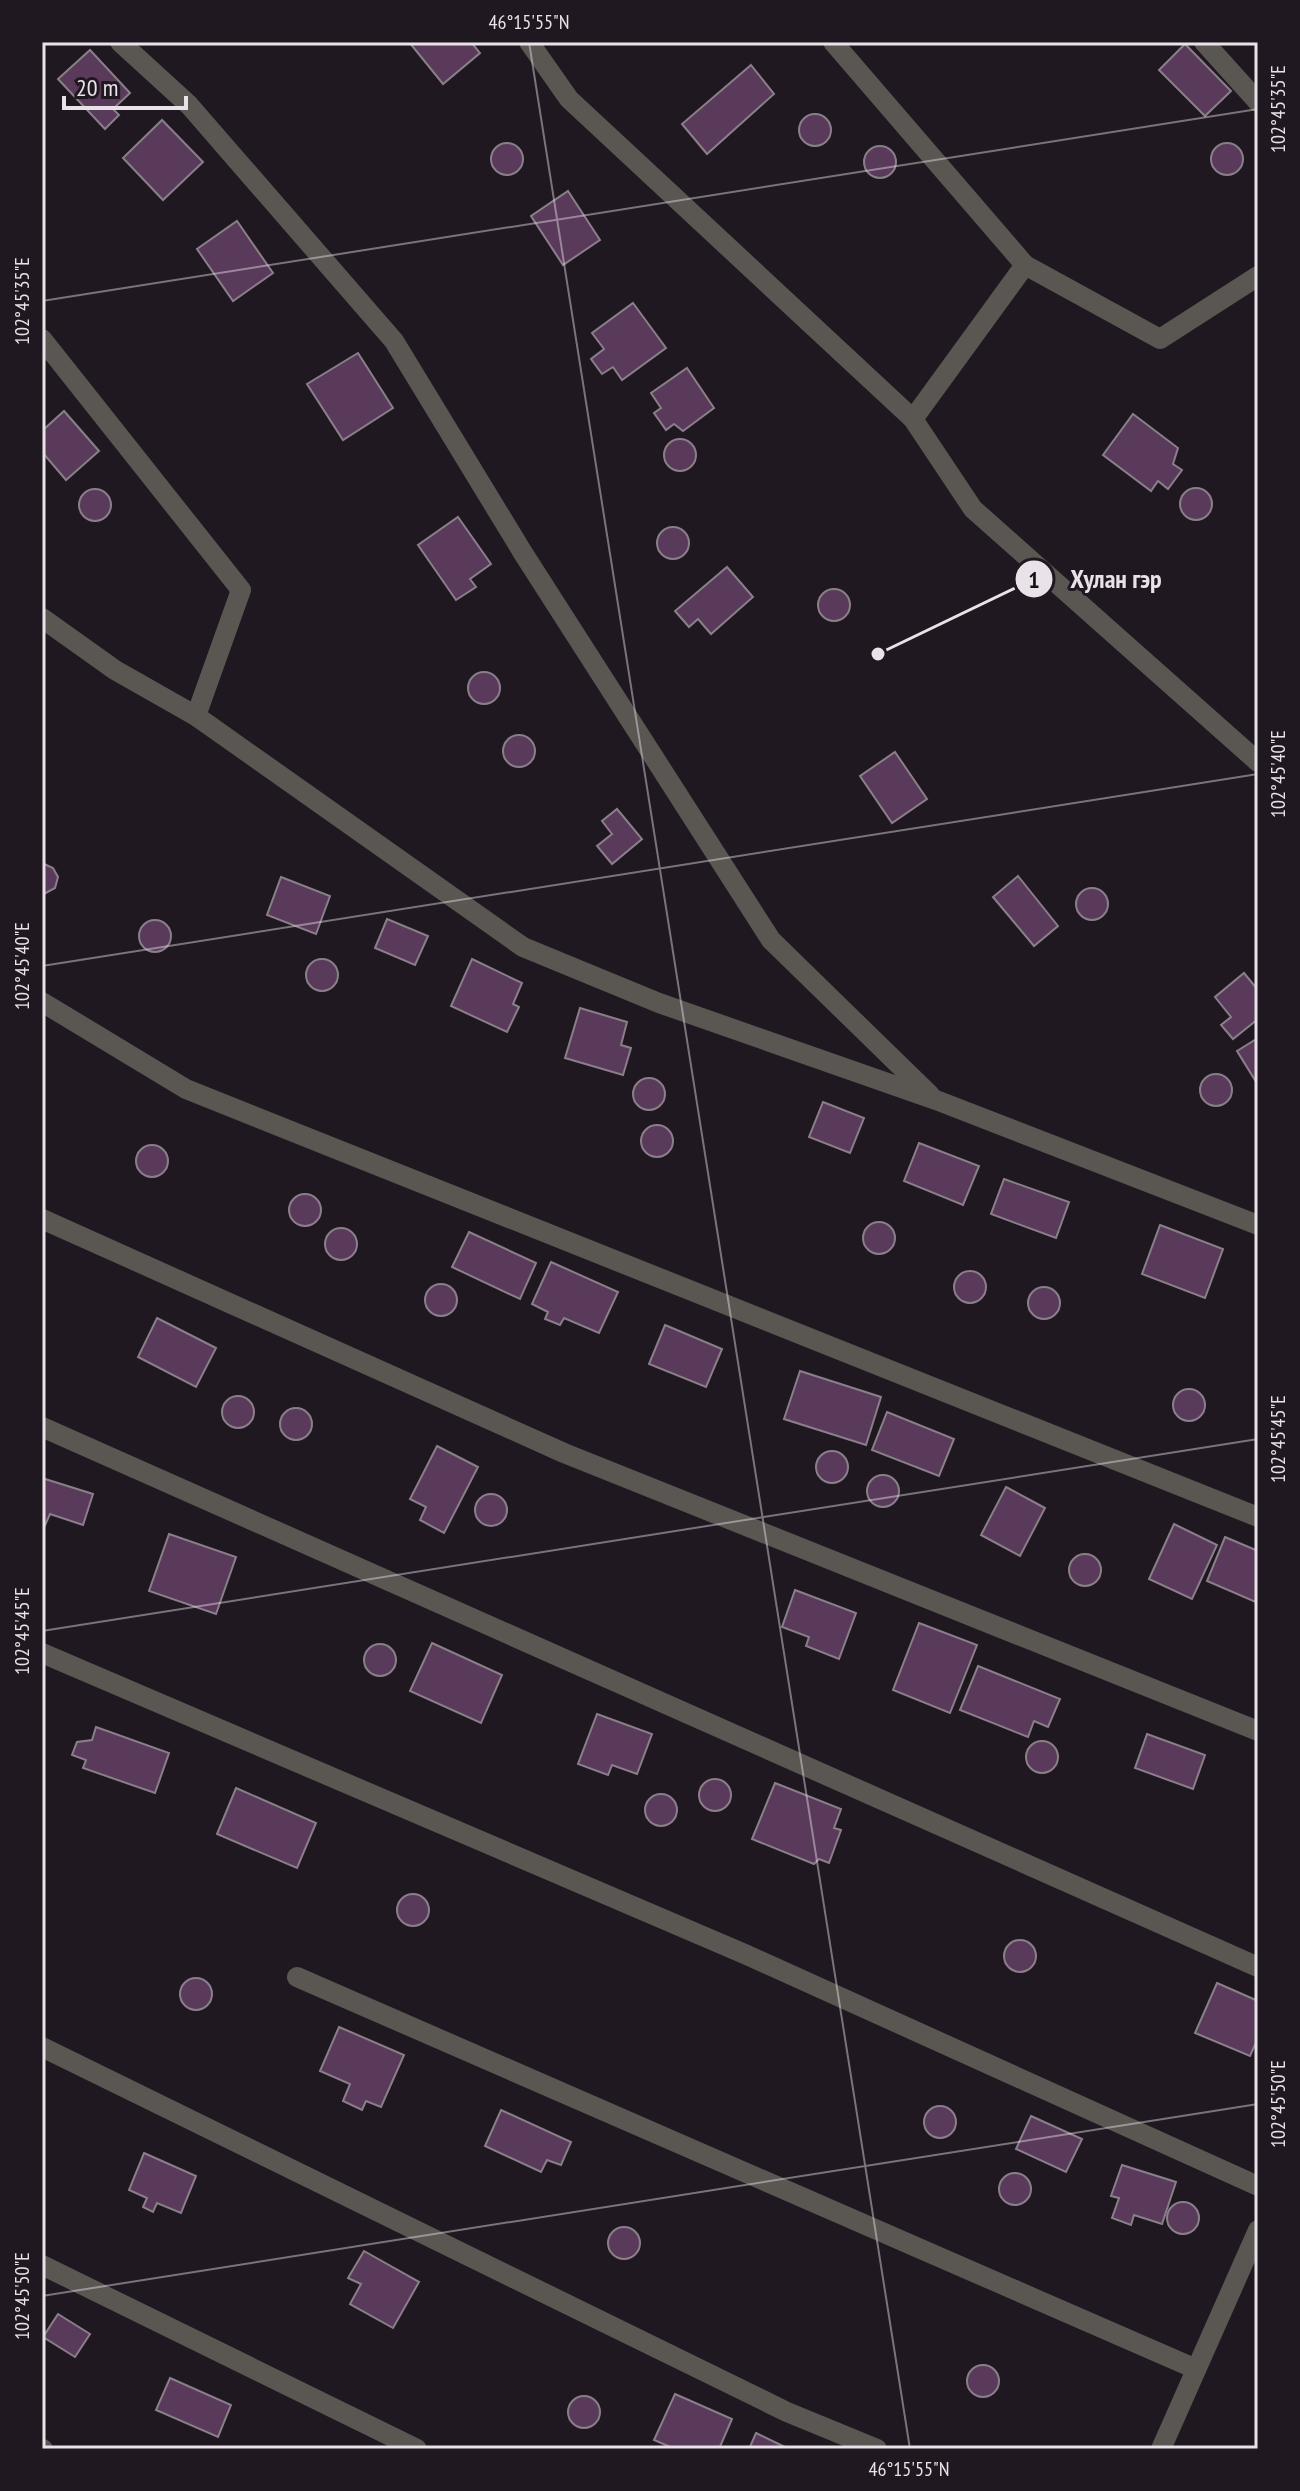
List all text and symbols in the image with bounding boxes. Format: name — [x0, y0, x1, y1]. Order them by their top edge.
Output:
text: 46°15'55"N — [489, 9, 569, 35]
scale bar — [64, 60, 186, 110]
text: 102°45'35"E — [1265, 65, 1291, 153]
text: 20 m — [76, 72, 118, 103]
text: 102°45'35"E — [9, 257, 35, 345]
callout: Хулан гэр — [1014, 554, 1178, 604]
text: Хулан гэр — [1070, 562, 1162, 595]
text: 1 — [1028, 564, 1040, 595]
text: 102°45'40"E — [1265, 730, 1291, 818]
text: 102°45'40"E — [9, 922, 35, 1010]
text: 102°45'45"E — [1265, 1395, 1291, 1483]
text: 102°45'45"E — [9, 1587, 35, 1675]
text: 102°45'50"E — [1265, 2060, 1291, 2148]
text: 102°45'50"E — [9, 2252, 35, 2340]
text: 46°15'55"N — [869, 2456, 949, 2482]

